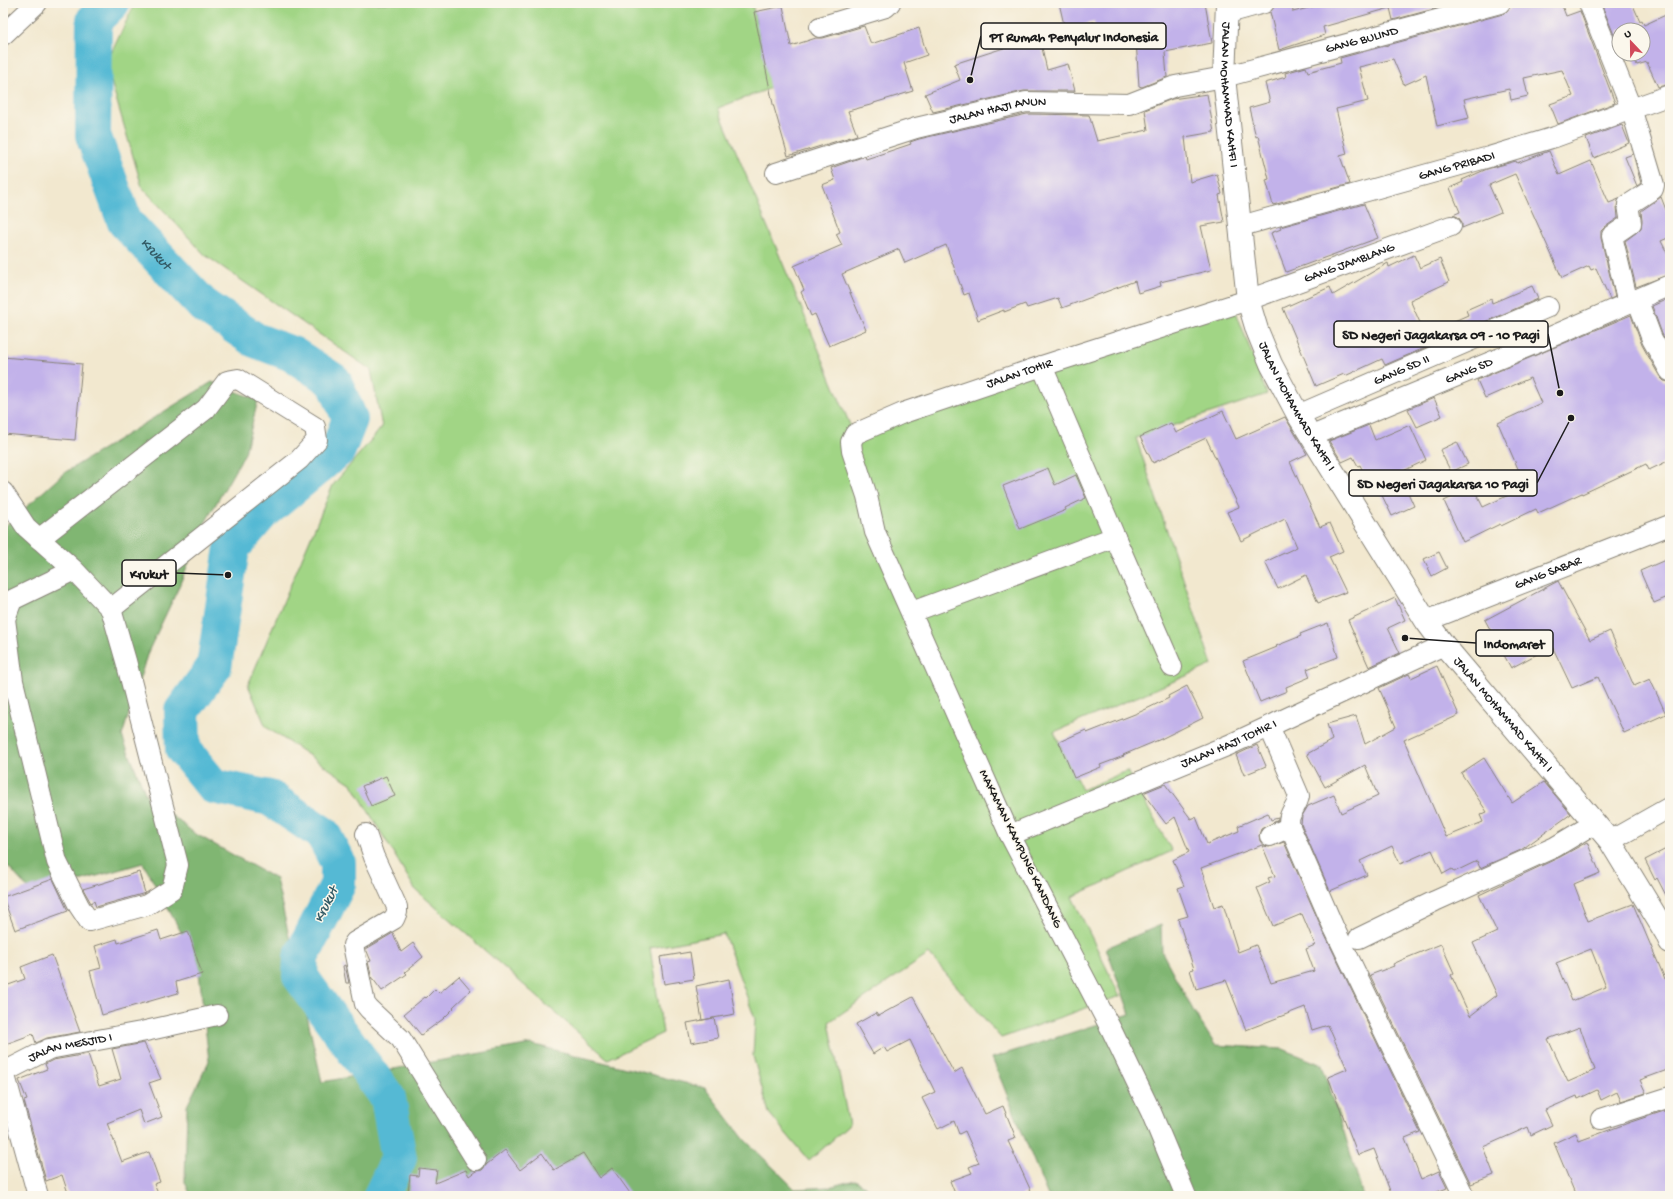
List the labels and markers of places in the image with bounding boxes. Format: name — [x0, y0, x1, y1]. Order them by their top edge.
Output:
callout: PT Rumah Penyalur Indonesia — [981, 23, 1166, 49]
callout: SD Negeri Jagakarsa 09 - 10 Pagi — [1334, 321, 1548, 347]
callout: SD Negeri Jagakarsa 10 Pagi — [1349, 470, 1537, 496]
callout: Krukut — [122, 560, 176, 586]
callout: Indomaret — [1476, 630, 1553, 656]

